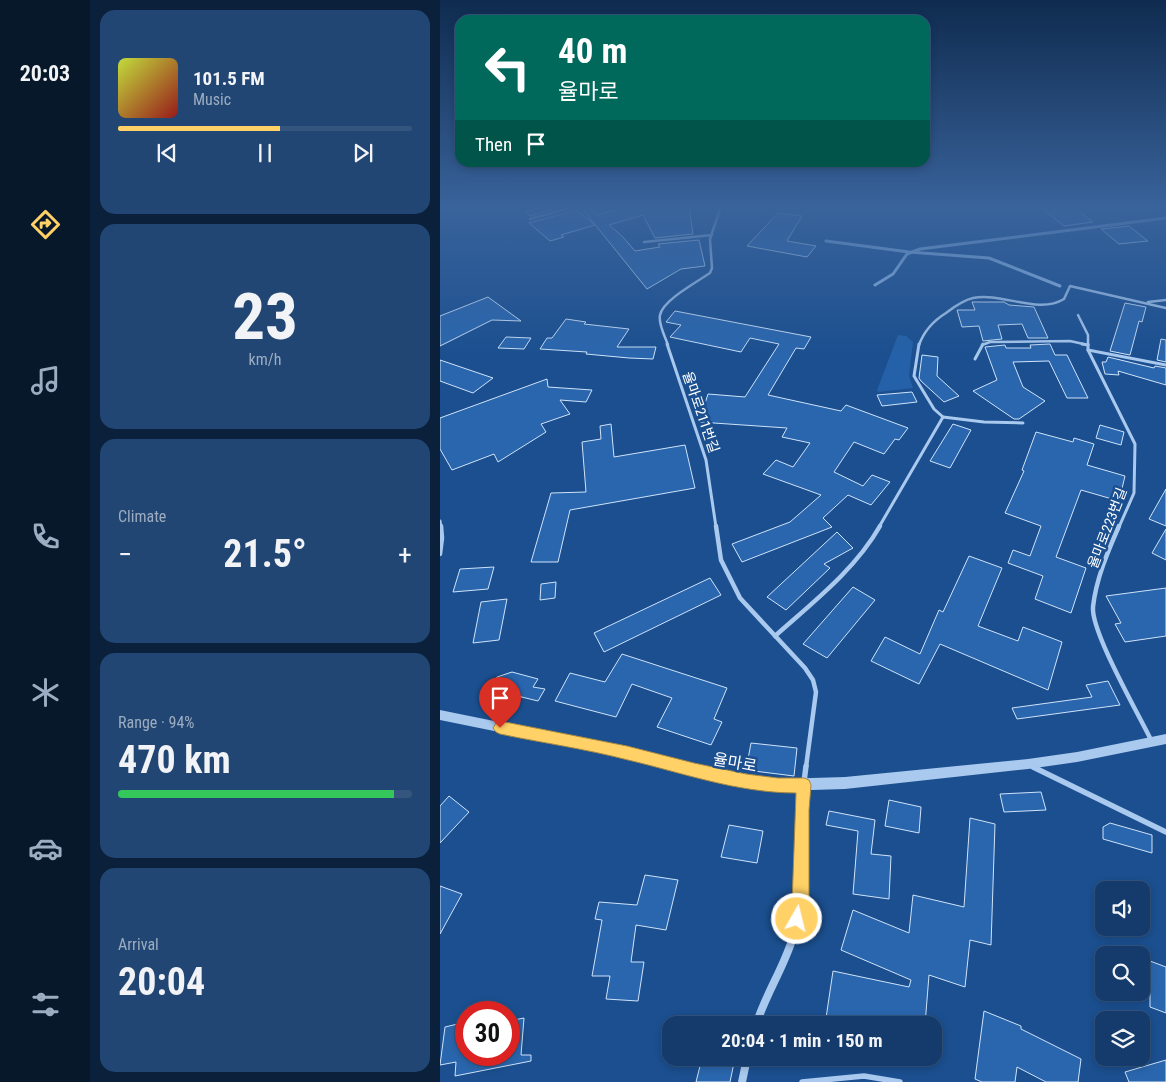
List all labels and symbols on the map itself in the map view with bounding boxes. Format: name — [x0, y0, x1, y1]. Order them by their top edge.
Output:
street label: 율마로211번길 — [680, 369, 722, 455]
street label: 율마로223번길 — [1084, 485, 1130, 571]
pin — [479, 677, 521, 728]
street label: 율마로 — [712, 749, 759, 776]
position arrow — [770, 892, 822, 944]
speed limit sign: 30 — [455, 1001, 520, 1066]

